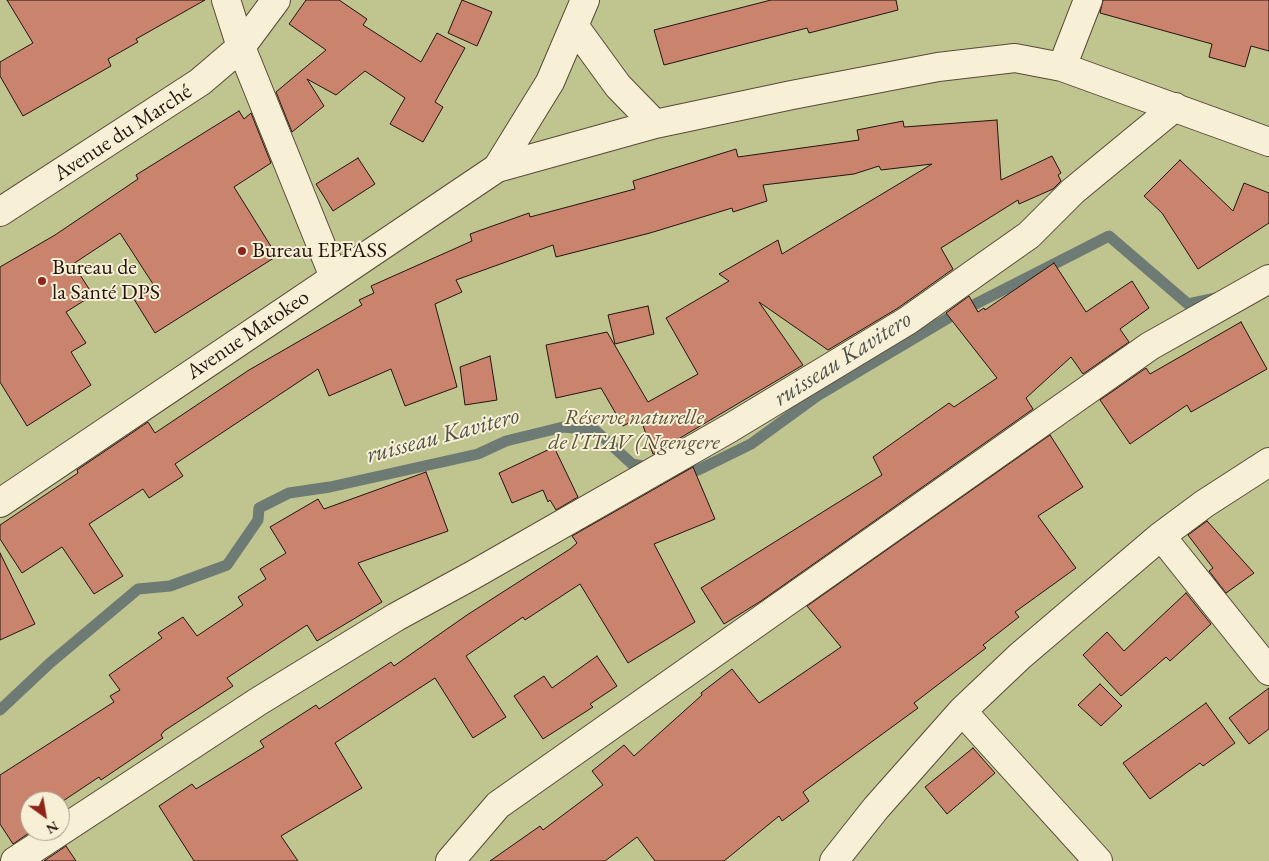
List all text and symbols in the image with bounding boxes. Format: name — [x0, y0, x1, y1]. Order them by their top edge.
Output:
street label: Avenue du Marché — [49, 79, 197, 187]
place label: Bureau EPFASS — [252, 238, 387, 264]
marker: Bureau EPFASS — [236, 245, 248, 257]
place label: Bureau de la Santé DPS — [52, 255, 160, 306]
marker: Bureau de la Santé DPS — [36, 275, 48, 287]
street label: Avenue Matokeo — [181, 284, 315, 386]
water label: ruisseau Kavitero — [769, 305, 917, 413]
water label: ruisseau Kavitero — [363, 402, 523, 470]
park label: Réserve naturelle de l'ITAV (Ngengere — [548, 405, 720, 456]
north arrow — [20, 791, 70, 841]
text: N — [43, 817, 62, 839]

